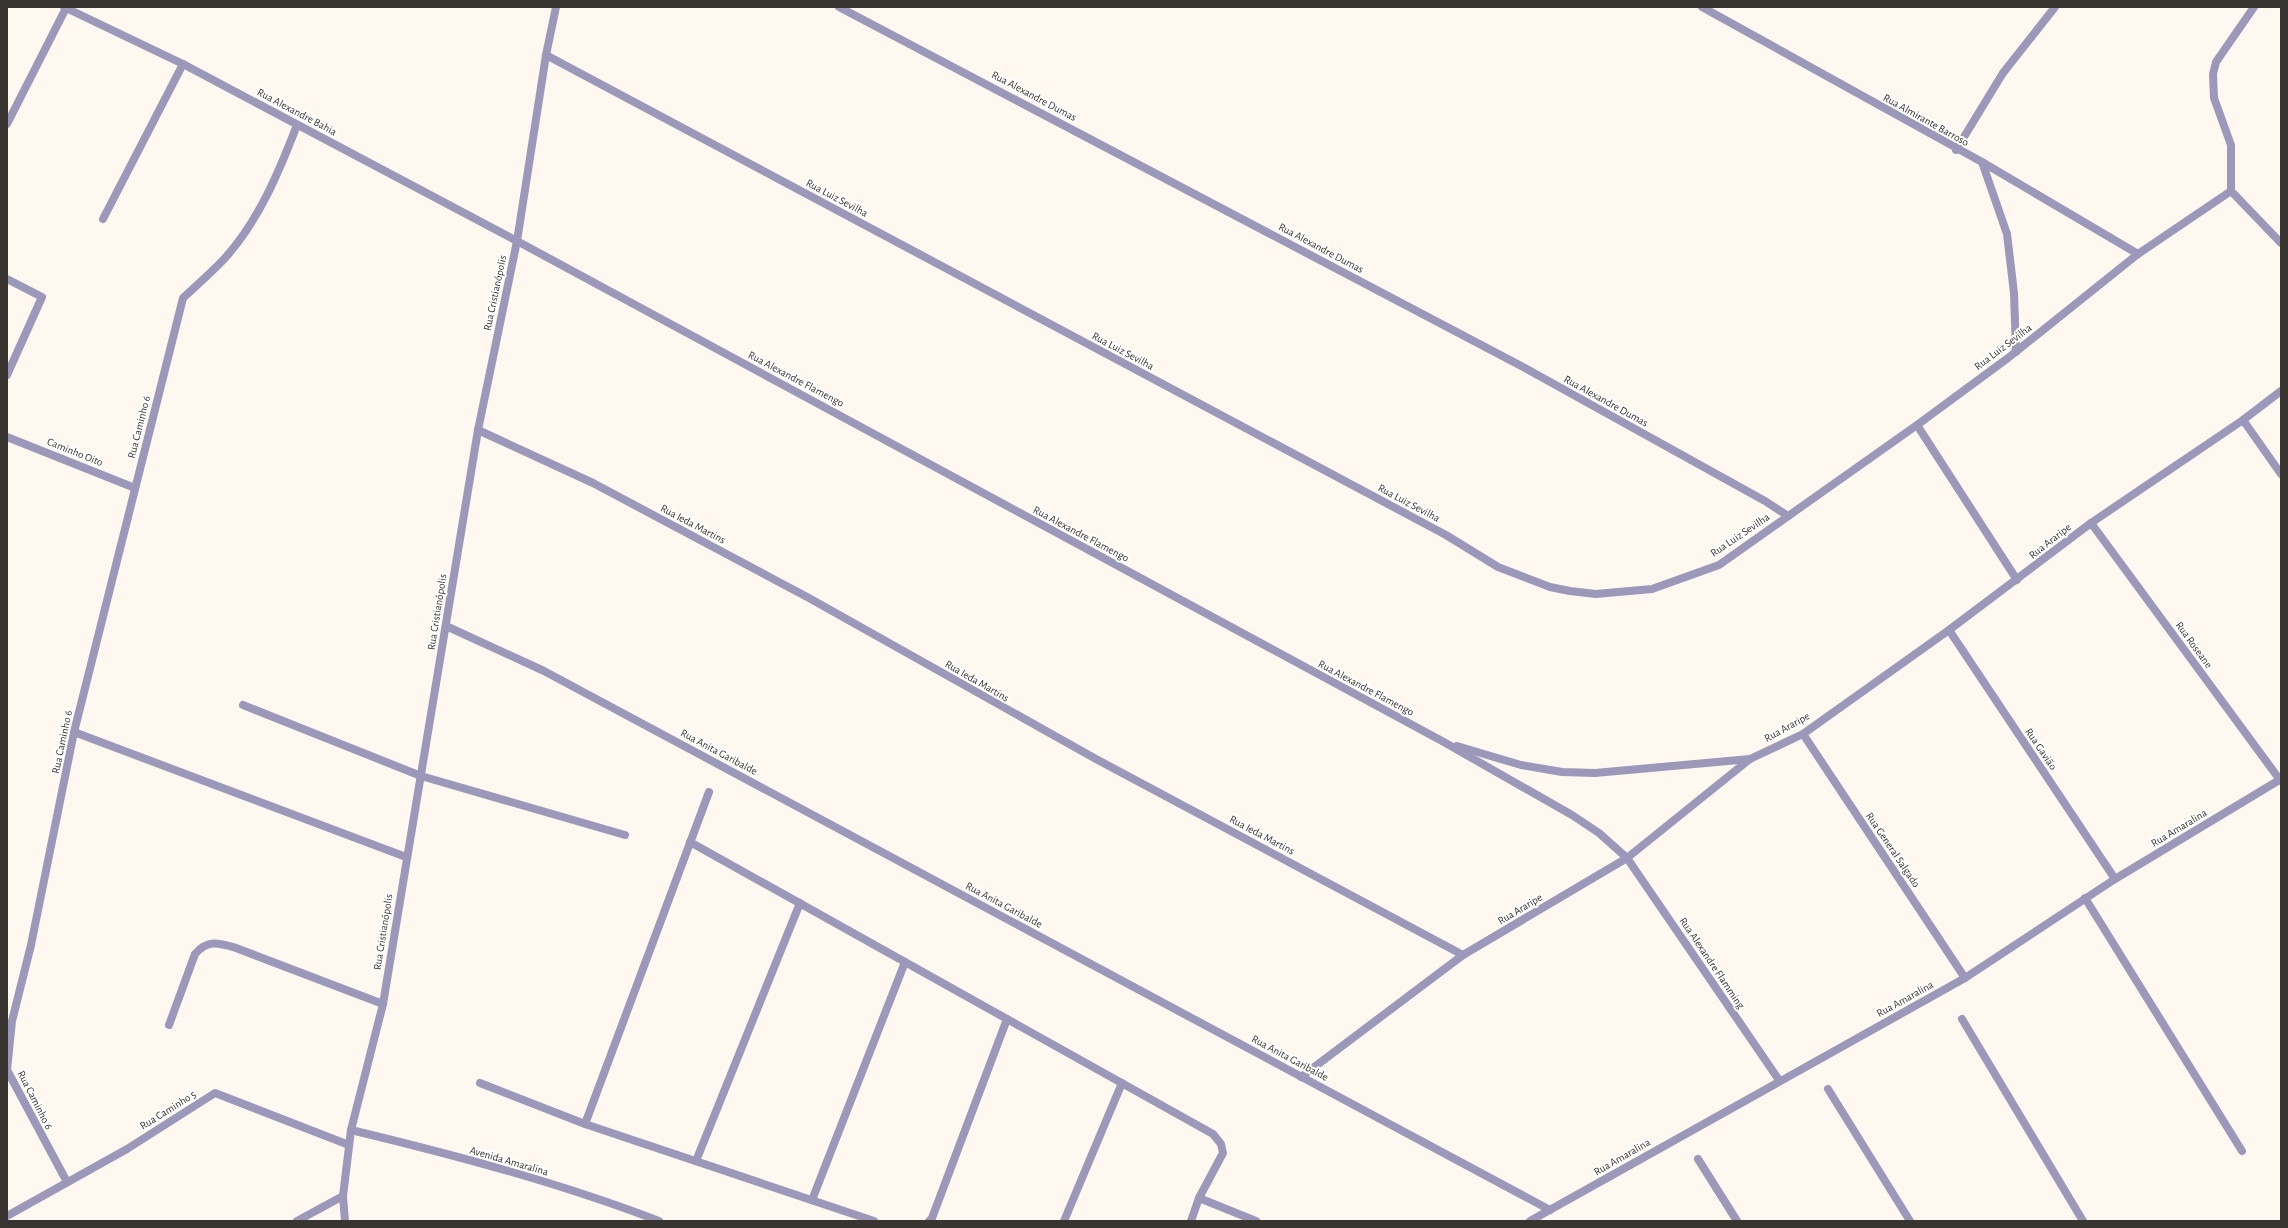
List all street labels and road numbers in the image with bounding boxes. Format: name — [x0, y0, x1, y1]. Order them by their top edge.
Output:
street label: Rua Alexandre Dumas — [990, 69, 1078, 123]
street label: Rua Alexandre Bahia — [255, 86, 339, 138]
street label: Rua Almirante Barroso — [1881, 92, 1971, 148]
street label: Rua Luiz Sevilha — [804, 177, 870, 219]
street label: Rua Alexandre Dumas — [1277, 221, 1365, 275]
street label: Rua Cristianópolis — [482, 254, 508, 332]
street label: Rua Luiz Sevilha — [1972, 322, 2034, 372]
street label: Rua Luiz Sevilha — [1090, 330, 1156, 372]
street label: Rua Alexandre Flamengo — [746, 349, 846, 409]
street label: Rua Alexandre Dumas — [1562, 373, 1650, 429]
street label: Rua Caminho 6 — [126, 394, 152, 460]
street label: Caminho Oito — [46, 436, 104, 468]
street label: Rua Luiz Sevilha — [1376, 482, 1442, 524]
street label: Rua Ieda Martins — [659, 502, 727, 546]
street label: Rua Alexandre Flamengo — [1031, 504, 1131, 564]
street label: Rua Luiz Sevilha — [1709, 511, 1771, 559]
street label: Rua Araripe — [2027, 521, 2073, 561]
street label: Rua Cristianópolis — [426, 573, 448, 651]
street label: Rua Roseane — [2174, 620, 2214, 670]
street label: Rua Ieda Martins — [943, 658, 1011, 704]
street label: Rua Alexandre Flamengo — [1316, 658, 1416, 718]
street label: Rua Caminho 6 — [50, 709, 74, 775]
street label: Rua Araripe — [1762, 710, 1812, 744]
street label: Rua Gavião — [2023, 726, 2059, 772]
street label: Rua Anita Garibalde — [679, 727, 759, 777]
street label: Rua Amaralina — [2149, 807, 2209, 849]
street label: Rua General Salgado — [1864, 811, 1922, 889]
street label: Rua Ieda Martins — [1228, 813, 1296, 857]
street label: Rua Anita Garibalde — [964, 880, 1044, 930]
street label: Rua Araripe — [1496, 891, 1544, 927]
street label: Rua Cristianópolis — [372, 893, 394, 971]
street label: Rua Alexandre Flamming — [1677, 915, 1747, 1011]
street label: Rua Amaralina — [1875, 979, 1935, 1019]
street label: Rua Anita Garibalde — [1250, 1033, 1330, 1083]
street label: Rua Caminho 6 — [15, 1069, 55, 1131]
street label: Rua Caminho 5 — [138, 1088, 198, 1132]
street label: Rua Amaralina — [1592, 1136, 1652, 1178]
street label: Avenida Amaralina — [468, 1145, 550, 1177]

